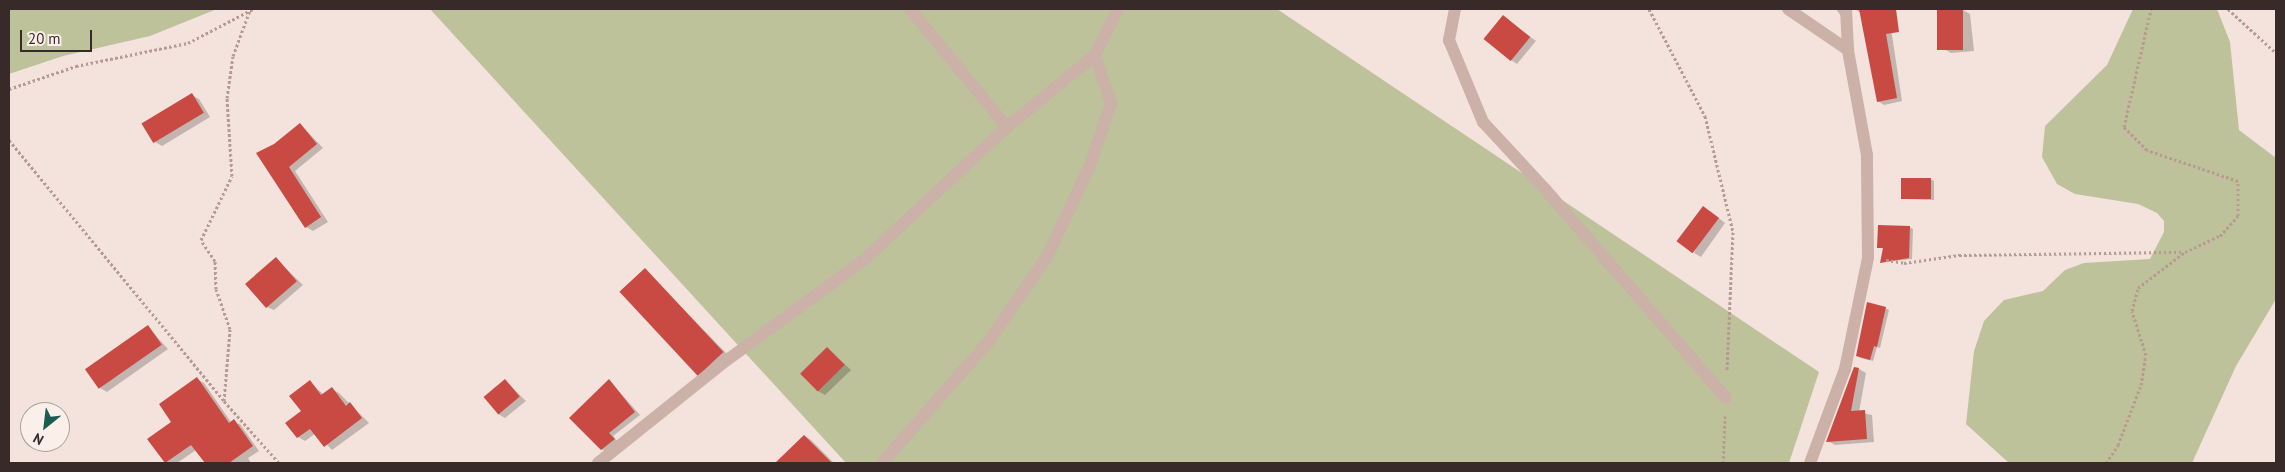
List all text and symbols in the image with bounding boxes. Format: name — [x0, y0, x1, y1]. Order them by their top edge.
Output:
scale bar — [22, 20, 95, 52]
text: 20 m — [28, 29, 61, 48]
north arrow — [20, 402, 70, 452]
text: N — [30, 429, 47, 449]

